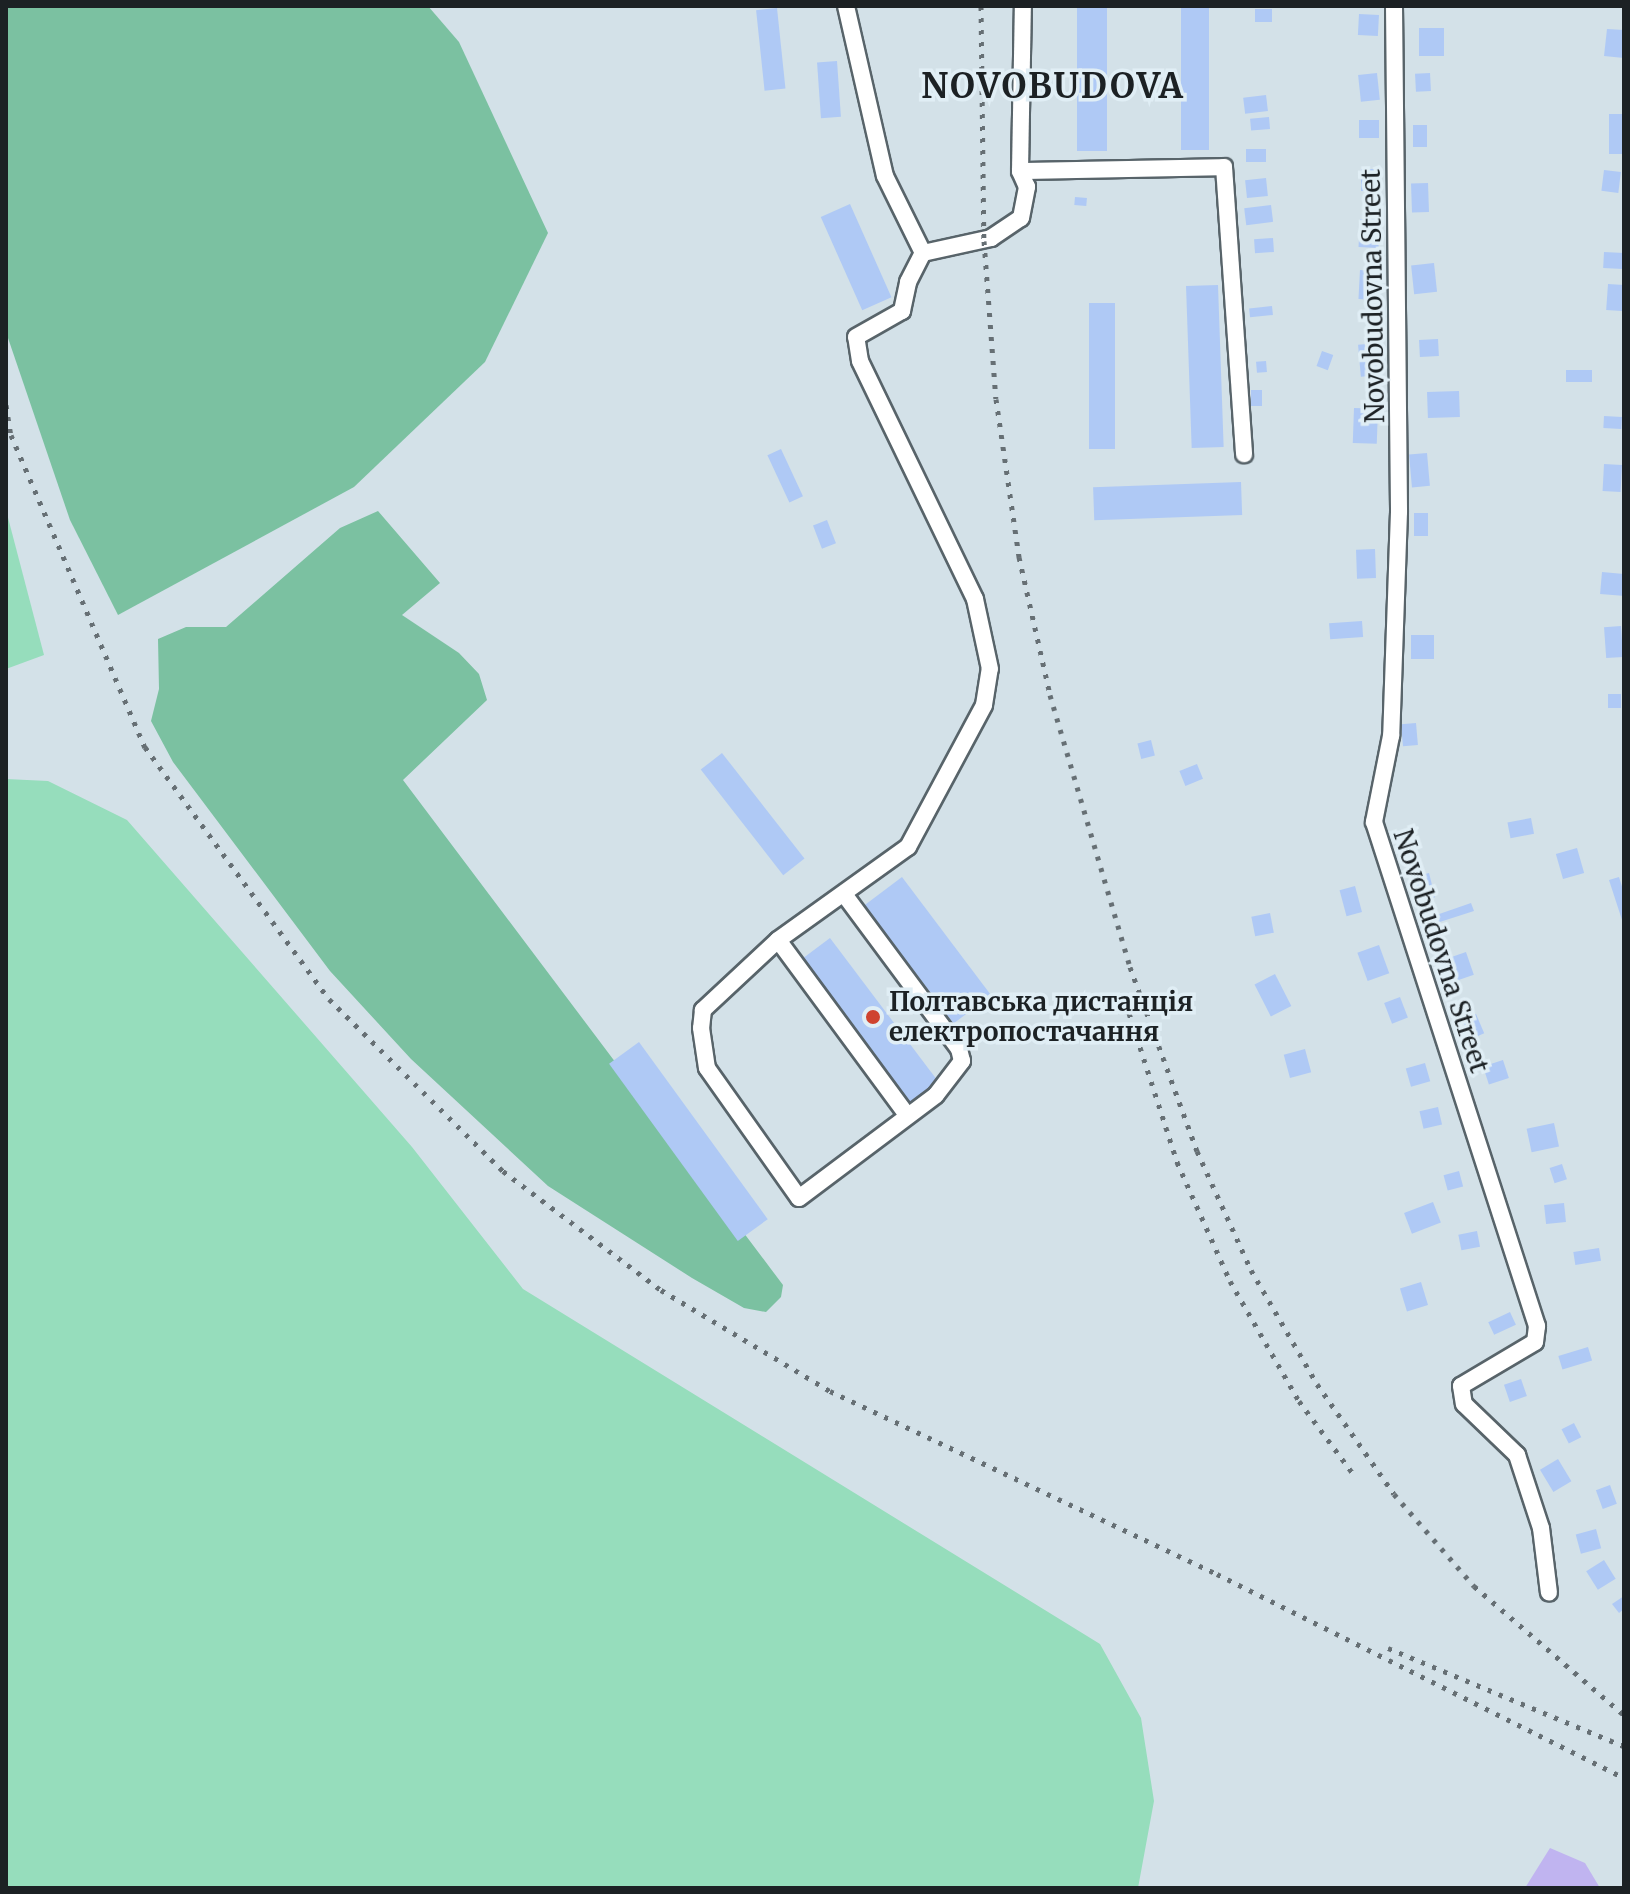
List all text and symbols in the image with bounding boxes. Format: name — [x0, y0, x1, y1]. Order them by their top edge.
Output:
district label: NOVOBUDOVA — [921, 67, 1185, 107]
street label: Novobudovna Street — [1355, 169, 1391, 423]
street label: Novobudovna Street — [1387, 825, 1495, 1077]
place label: Полтавська дистанція електропостачання — [889, 986, 1193, 1048]
marker: Полтавська дистанція електропостачання — [864, 1008, 882, 1026]

